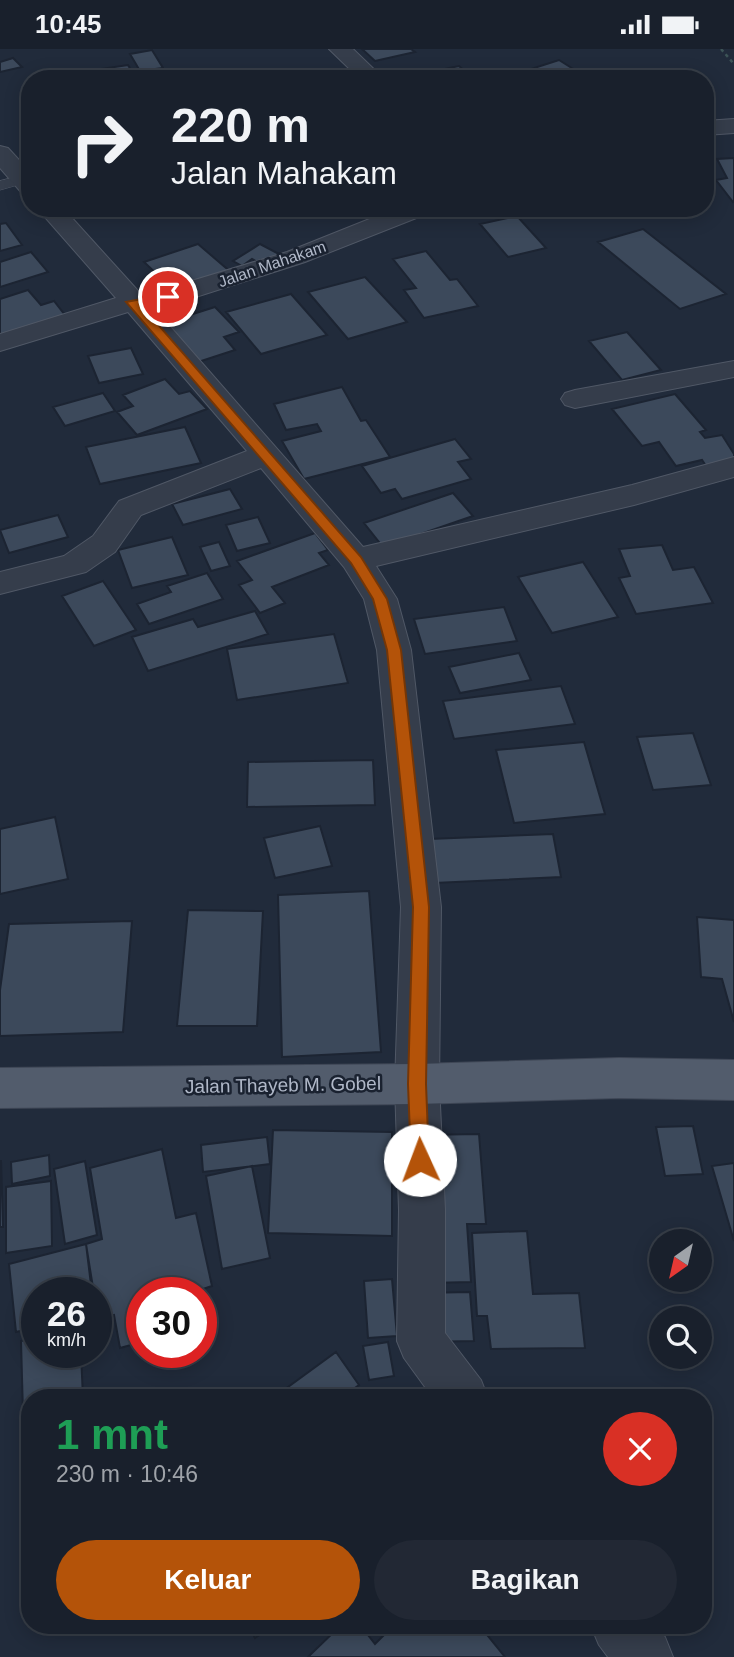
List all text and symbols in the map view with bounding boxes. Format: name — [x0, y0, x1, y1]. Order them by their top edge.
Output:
text: 10:45 — [35, 9, 102, 39]
icon: right — [56, 98, 147, 189]
text: 220 m — [171, 98, 310, 152]
text: Jalan Mahakam — [171, 155, 397, 191]
street label: Jalan Mahakam — [216, 238, 328, 290]
pin — [138, 267, 198, 327]
icon: arrive — [149, 278, 187, 316]
street label: Jalan Thayeb M. Gobel — [185, 1073, 381, 1097]
position arrow — [383, 1123, 457, 1197]
north arrow — [649, 1229, 712, 1291]
map controls — [649, 1229, 712, 1369]
speed limit sign: 30 — [126, 1277, 217, 1368]
text: 26 — [47, 1294, 86, 1333]
button: search — [649, 1306, 712, 1369]
text: km/h — [47, 1330, 86, 1350]
text: 1 mnt — [56, 1411, 168, 1458]
button: close — [603, 1412, 677, 1486]
text: 230 m · 10:46 — [56, 1461, 198, 1487]
button: Keluar — [56, 1540, 360, 1620]
button: Bagikan — [374, 1540, 677, 1620]

